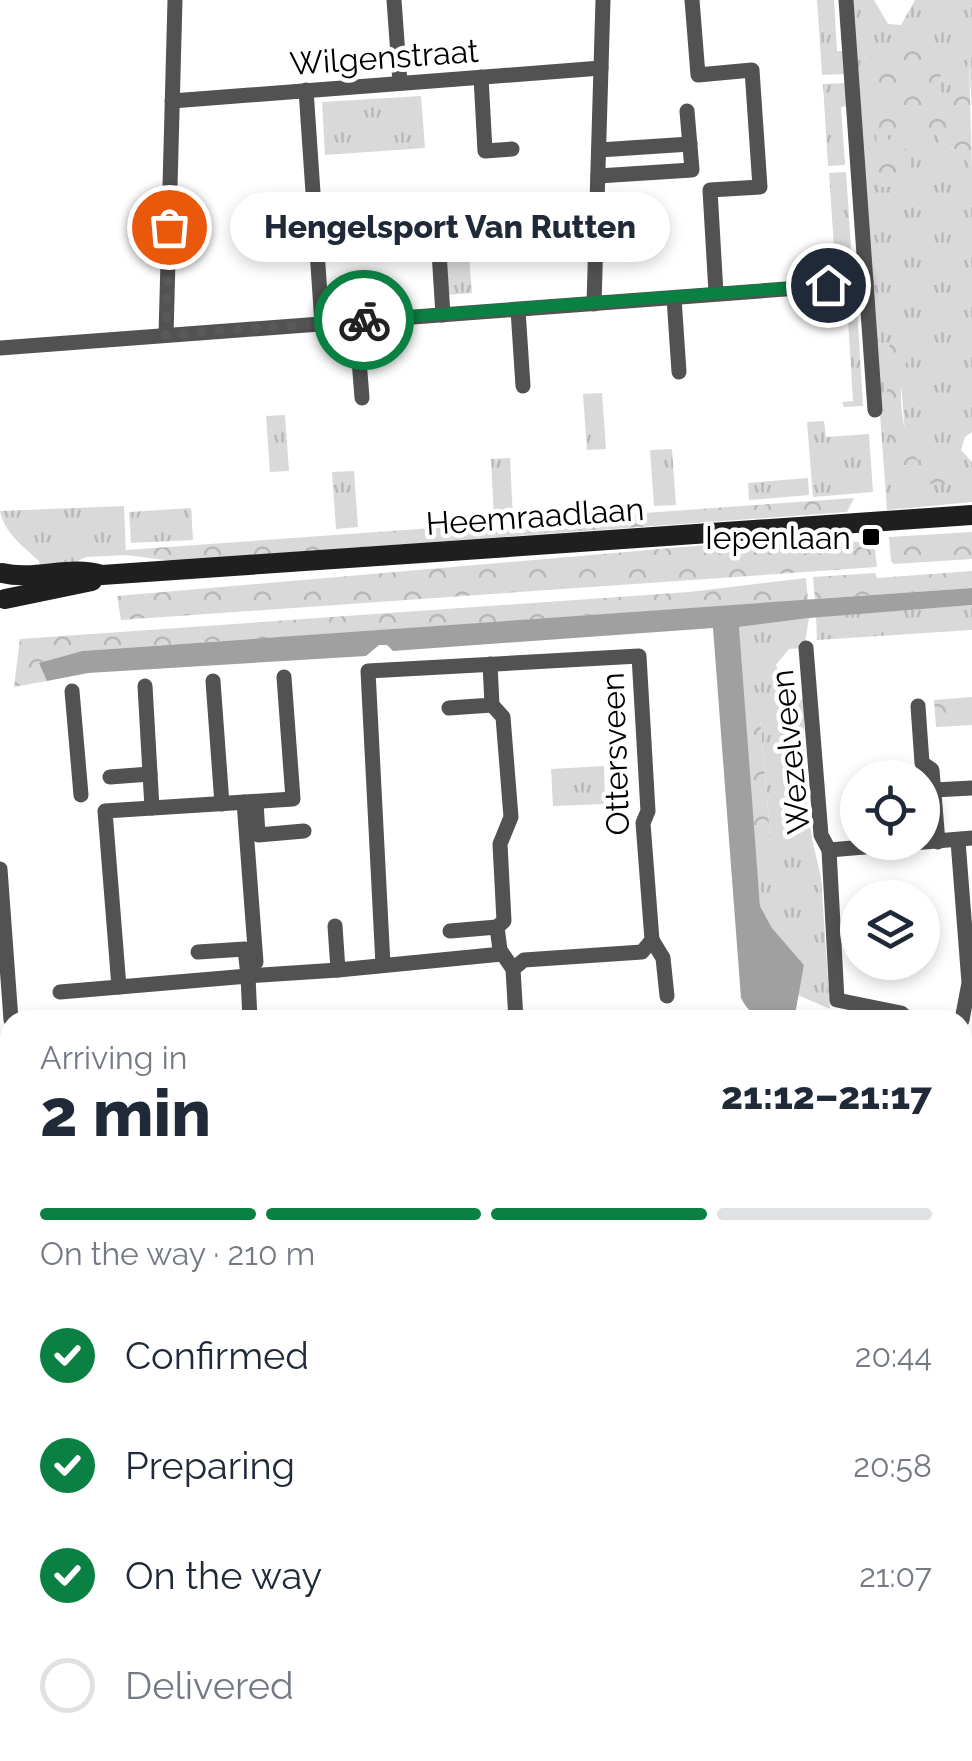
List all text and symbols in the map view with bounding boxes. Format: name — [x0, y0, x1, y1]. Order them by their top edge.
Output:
street label: Wilgenstraat — [288, 32, 480, 82]
pin — [127, 185, 212, 270]
callout: Hengelsport Van Rutten — [229, 192, 669, 262]
icon: bag — [142, 200, 197, 255]
text: Hengelsport Van Rutten — [264, 208, 636, 245]
pin — [786, 243, 871, 328]
icon: home — [801, 258, 856, 313]
courier — [314, 270, 414, 370]
icon: bike — [337, 293, 392, 348]
street label: Heemraadlaan — [425, 490, 645, 542]
place label: Iepenlaan — [705, 519, 851, 556]
marker: Iepenlaan — [860, 526, 882, 548]
street label: Wezelveen — [763, 668, 817, 836]
street label: Ottersveen — [594, 672, 636, 836]
map controls — [840, 760, 940, 980]
button: locate — [840, 760, 940, 860]
button: layers — [840, 880, 940, 980]
text: Arriving in — [40, 1039, 187, 1076]
text: 21:12–21:17 — [721, 1073, 932, 1118]
text: 2 min — [40, 1075, 211, 1151]
text: On the way · 210 m — [40, 1235, 315, 1272]
icon: check — [40, 1328, 95, 1383]
text: Confirmed — [125, 1333, 309, 1378]
text: 20:44 — [855, 1337, 932, 1374]
icon: check — [40, 1438, 95, 1493]
text: Preparing — [125, 1443, 295, 1488]
text: 20:58 — [853, 1447, 932, 1484]
icon: check — [40, 1548, 95, 1603]
text: On the way — [125, 1553, 322, 1598]
text: 21:07 — [859, 1557, 932, 1594]
text: Delivered — [125, 1663, 294, 1708]

